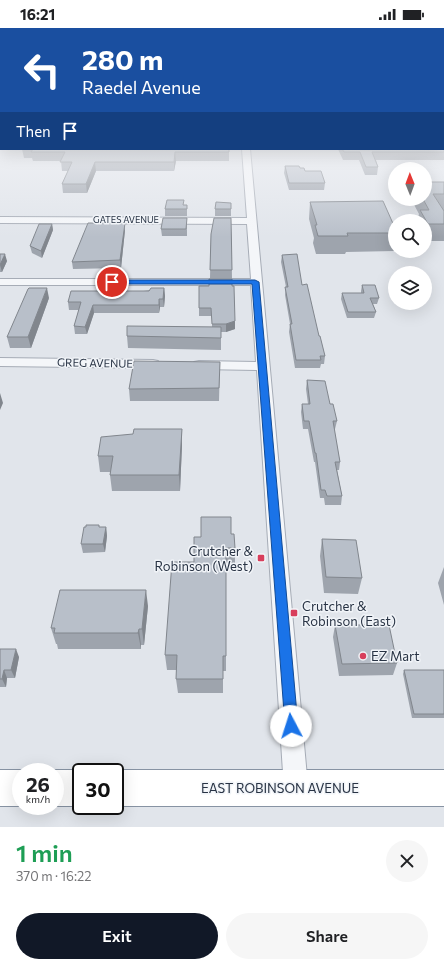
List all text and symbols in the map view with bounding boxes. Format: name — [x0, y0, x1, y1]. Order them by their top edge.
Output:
text: 16:21 — [20, 5, 55, 23]
text: 280 m — [82, 42, 163, 76]
icon: left — [16, 44, 68, 96]
text: Raedel Avenue — [82, 76, 201, 98]
icon: arrive — [59, 120, 81, 142]
text: Then — [16, 122, 51, 140]
north arrow — [388, 162, 432, 206]
map controls — [388, 162, 432, 310]
street label: GATES AVENUE — [93, 214, 159, 225]
button: search — [388, 214, 432, 258]
pin — [95, 265, 129, 299]
button: layers — [388, 266, 432, 310]
icon: arrive — [101, 271, 123, 293]
street label: GREG AVENUE — [57, 355, 133, 370]
place label: Crutcher & Robinson (West) — [154, 543, 253, 574]
marker: Crutcher & Robinson (West) — [256, 553, 266, 563]
place label: Crutcher & Robinson (East) — [302, 598, 396, 629]
marker: Crutcher & Robinson (East) — [289, 608, 299, 618]
place label: EZ Mart — [371, 648, 420, 664]
marker: EZ Mart — [358, 651, 368, 661]
position arrow — [270, 705, 312, 747]
speed limit sign: 30 — [72, 763, 124, 815]
text: 26 — [26, 772, 50, 796]
street label: EAST ROBINSON AVENUE — [201, 780, 359, 796]
text: km/h — [26, 793, 50, 805]
text: 1 min — [16, 838, 73, 867]
button: close — [386, 840, 428, 882]
text: 370 m · 16:22 — [16, 868, 92, 884]
button: Exit — [16, 913, 218, 959]
button: Share — [226, 913, 428, 959]

